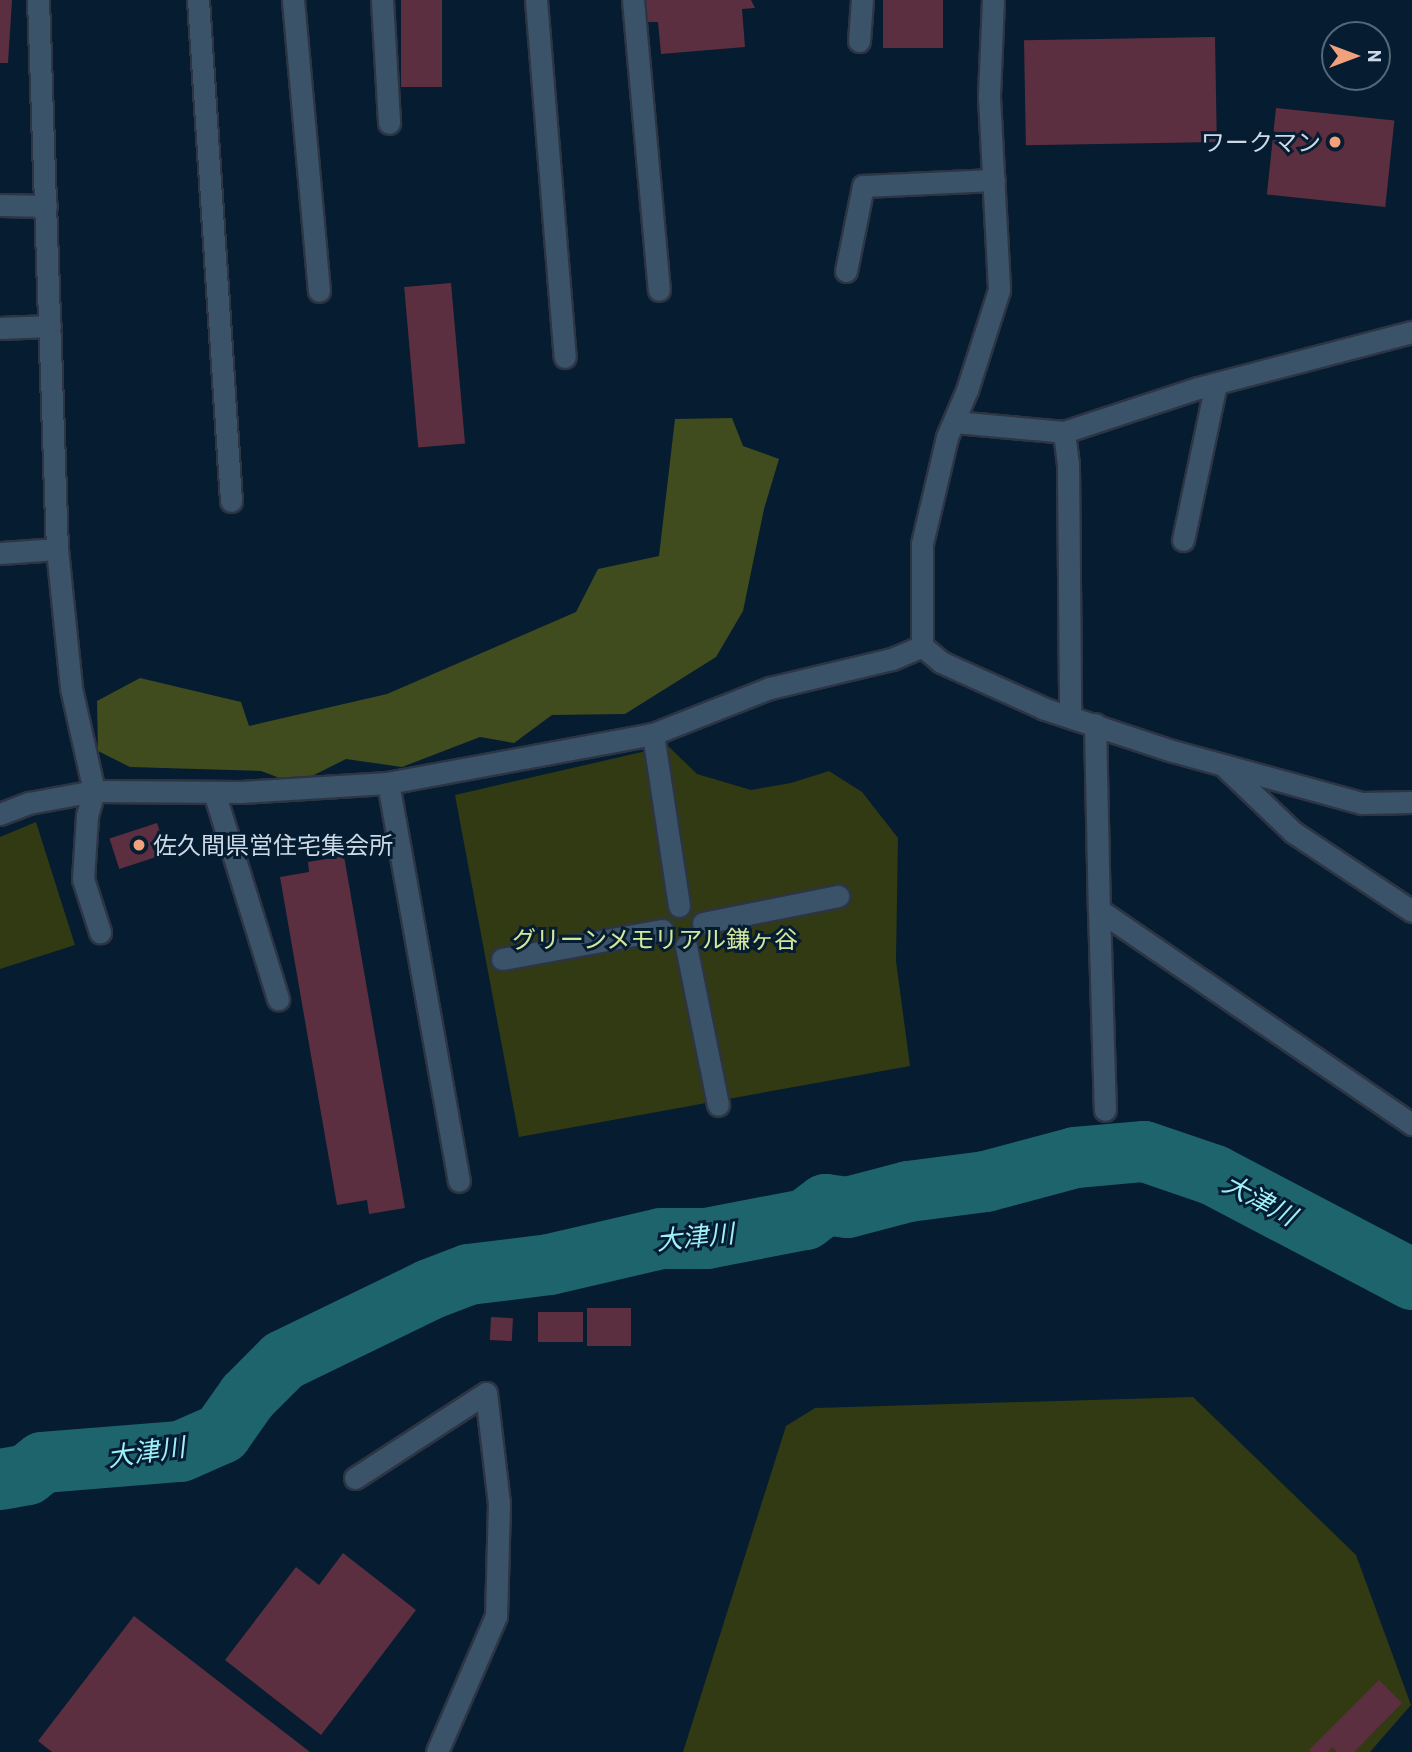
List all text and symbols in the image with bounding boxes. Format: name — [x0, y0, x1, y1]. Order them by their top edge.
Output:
north arrow — [1321, 21, 1391, 91]
text: N — [1364, 50, 1387, 62]
place label: ワークマン — [1201, 128, 1321, 156]
marker: ワークマン — [1327, 134, 1343, 150]
place label: 佐久間県営住宅集会所 — [153, 831, 393, 859]
marker: 佐久間県営住宅集会所 — [131, 837, 147, 853]
park label: グリーンメモリアル鎌ヶ谷 — [511, 925, 799, 953]
water label: 大津川 — [1218, 1167, 1302, 1231]
water label: 大津川 — [655, 1216, 735, 1256]
water label: 大津川 — [105, 1430, 187, 1472]

